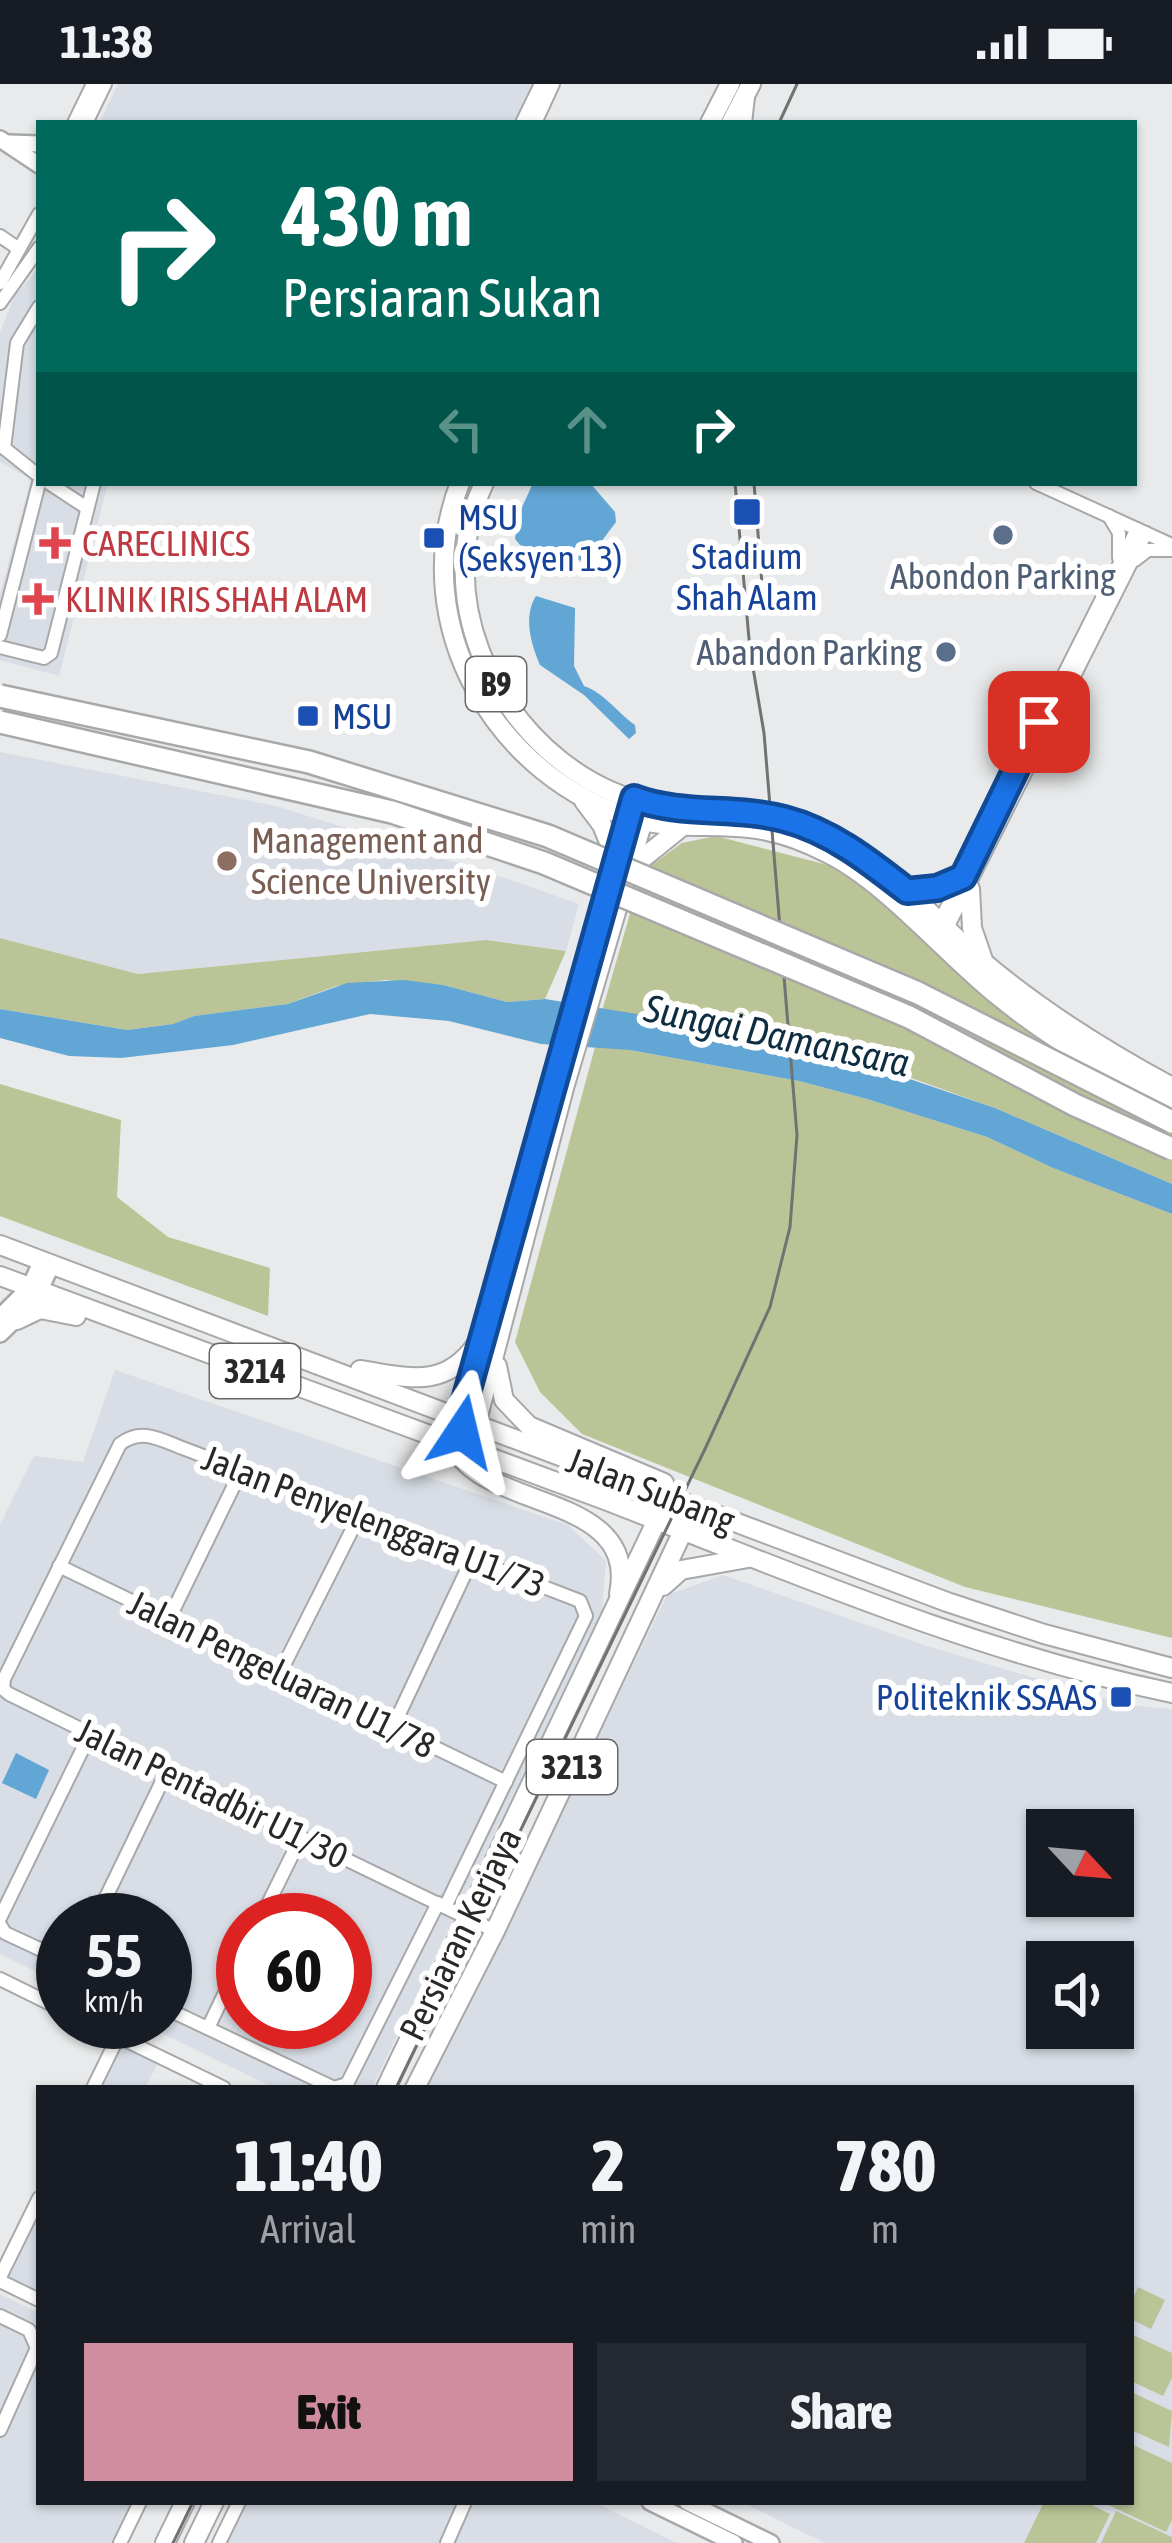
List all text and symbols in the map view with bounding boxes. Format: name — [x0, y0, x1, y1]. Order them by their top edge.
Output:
text: 11:38 — [60, 16, 153, 68]
icon: right — [84, 168, 240, 324]
text: 430 m — [282, 168, 472, 264]
text: Persiaran Sukan — [282, 267, 602, 328]
icon: left — [428, 396, 494, 462]
icon: ahead — [554, 396, 620, 462]
icon: right — [680, 396, 746, 462]
place label: MSU (Seksyen 13) — [458, 496, 622, 579]
marker: Stadium Shah Alam — [731, 496, 763, 528]
place label: CARECLINICS — [82, 522, 250, 564]
marker: Abondon Parking — [990, 522, 1016, 548]
marker: MSU (Seksyen 13) — [421, 525, 447, 551]
marker: CARECLINICS — [39, 527, 71, 559]
place label: Stadium Shah Alam — [676, 535, 818, 618]
place label: Abondon Parking — [890, 555, 1116, 597]
place label: KLINIK IRIS SHAH ALAM — [65, 578, 368, 620]
marker: KLINIK IRIS SHAH ALAM — [22, 583, 54, 615]
place label: Abandon Parking — [696, 631, 923, 673]
marker: Abandon Parking — [933, 639, 959, 665]
road number: B9 — [466, 657, 526, 711]
pin — [988, 671, 1090, 773]
icon: arrive — [1006, 689, 1072, 755]
place label: MSU — [332, 695, 392, 737]
marker: MSU — [295, 703, 321, 729]
place label: Management and Science University — [251, 819, 491, 902]
marker: Management and Science University — [214, 848, 240, 874]
water label: Sungai Damansara — [640, 985, 913, 1085]
road number: 3214 — [210, 1344, 300, 1398]
position arrow — [399, 1369, 525, 1495]
street label: Jalan Penyelenggara U1/73 — [197, 1436, 551, 1606]
street label: Jalan Subang — [561, 1439, 741, 1541]
street label: Jalan Pengeluaran U1/78 — [122, 1581, 442, 1767]
place label: Politeknik SSAAS — [876, 1676, 1097, 1718]
marker: Politeknik SSAAS — [1108, 1684, 1134, 1710]
street label: Jalan Pentadbir U1/30 — [69, 1709, 355, 1877]
road number: 3213 — [527, 1740, 617, 1794]
north arrow — [1026, 1809, 1134, 1917]
map controls — [1026, 1809, 1134, 2049]
street label: Persiaran Kerjaya — [390, 1821, 530, 2047]
speed limit sign: 60 — [216, 1893, 372, 2049]
text: 55 — [86, 1921, 142, 1990]
button: sound — [1026, 1941, 1134, 2049]
text: km/h — [84, 1984, 144, 2018]
text: 11:40 — [234, 2124, 382, 2206]
text: 2 — [591, 2124, 625, 2206]
text: 780 — [834, 2124, 936, 2206]
text: Arrival — [261, 2207, 356, 2251]
text: min — [580, 2207, 636, 2251]
text: m — [871, 2207, 899, 2251]
button: Exit — [84, 2343, 573, 2481]
button: Share — [597, 2343, 1086, 2481]

